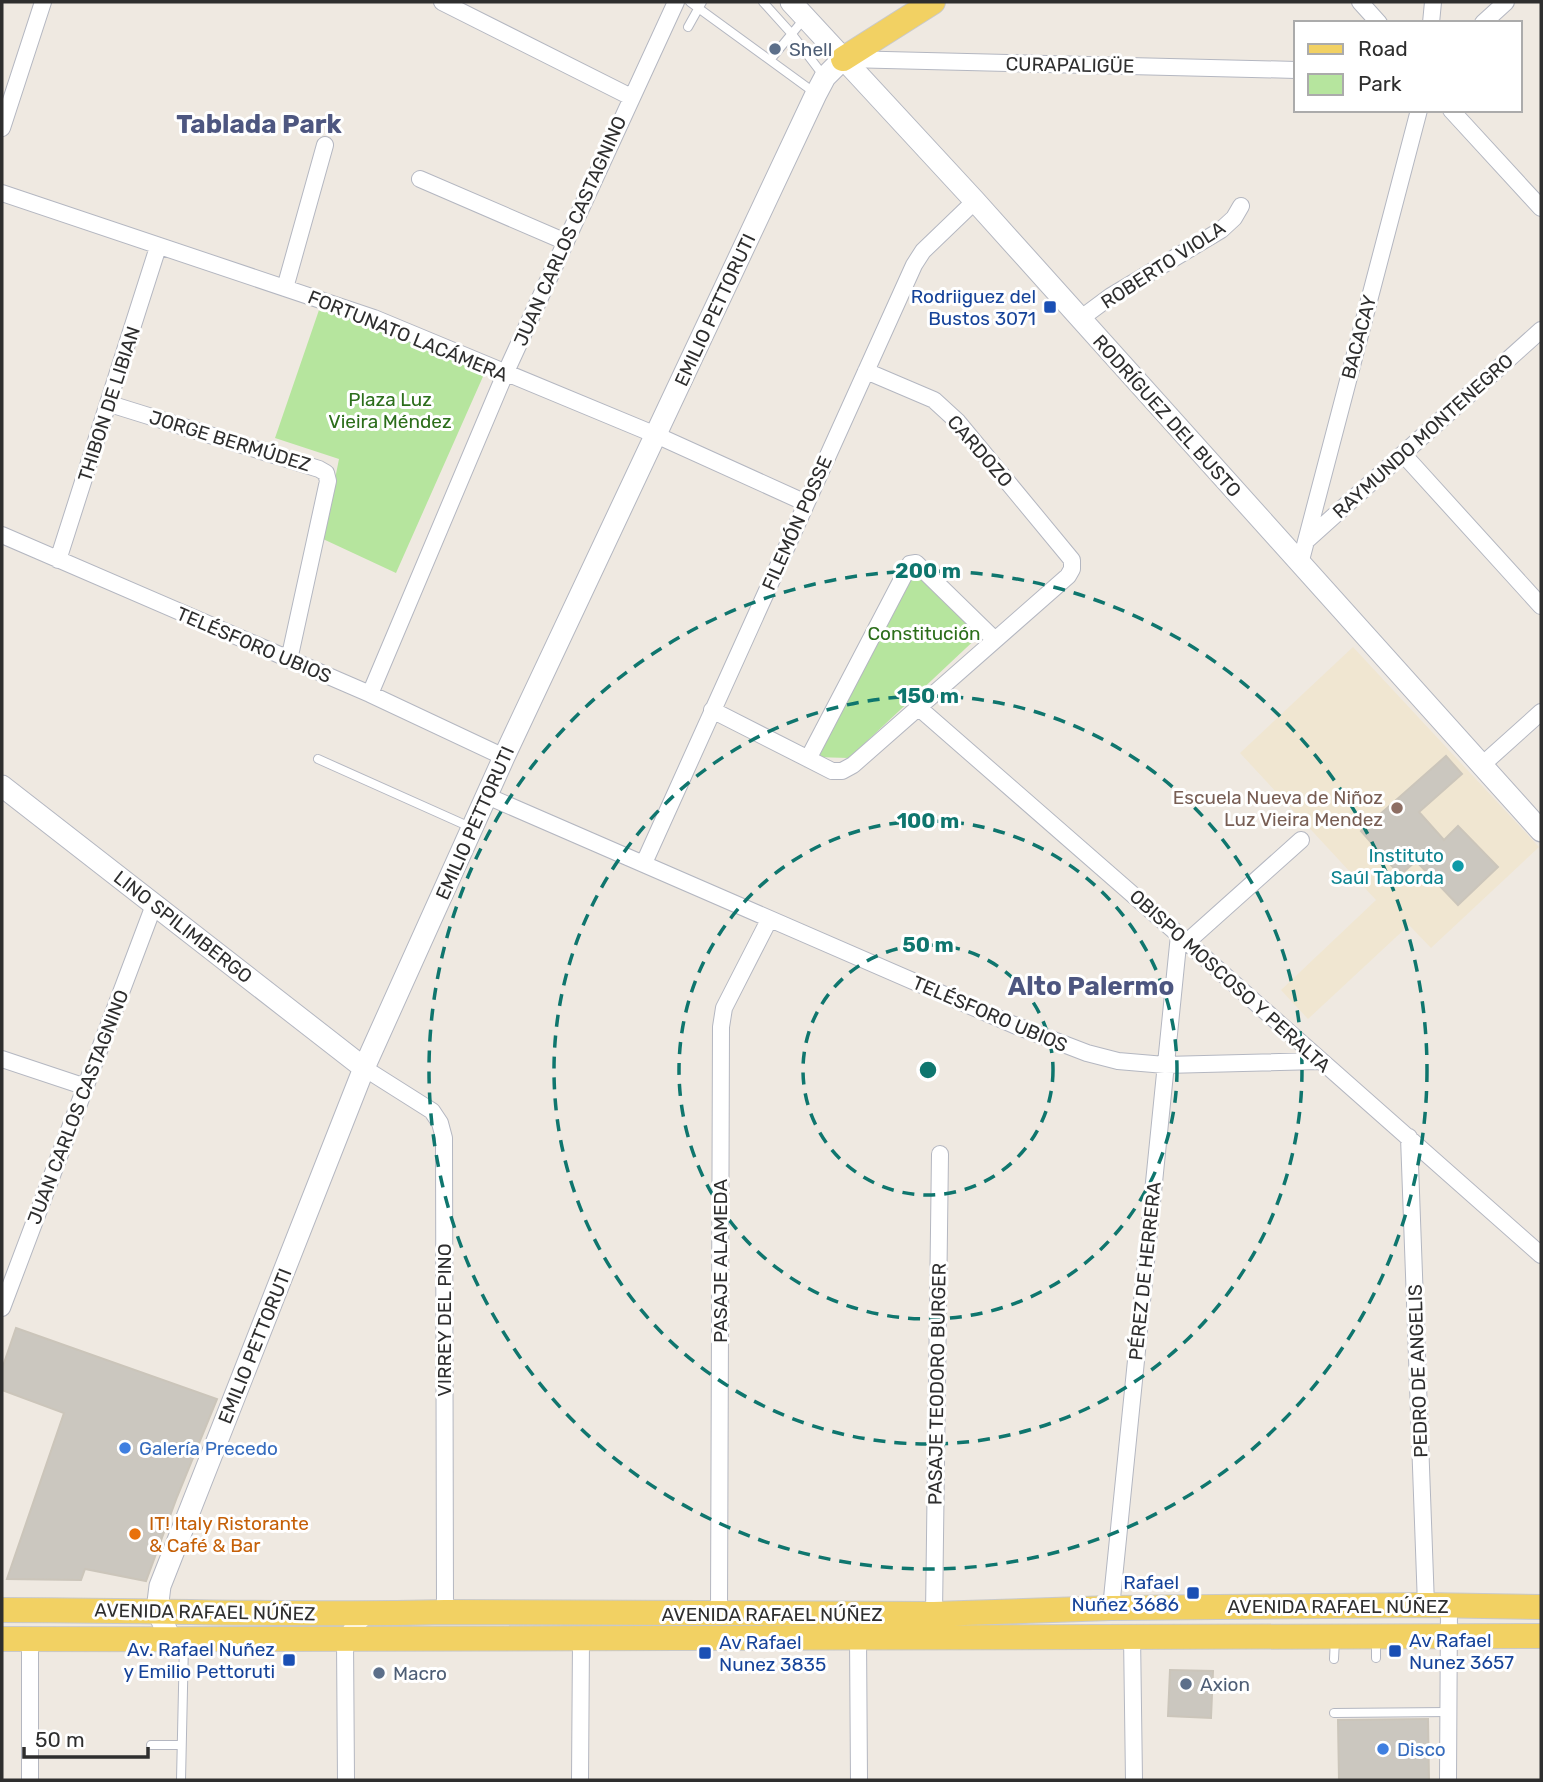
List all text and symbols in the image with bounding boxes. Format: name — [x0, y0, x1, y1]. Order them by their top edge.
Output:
legend — [1294, 21, 1522, 112]
text: Road — [1358, 36, 1408, 61]
place label: Shell — [789, 38, 832, 61]
marker: Shell — [767, 41, 783, 57]
street label: CURAPALIGÜE — [1005, 52, 1135, 78]
text: Park — [1358, 71, 1402, 96]
district label: Tablada Park — [176, 109, 343, 140]
street label: JUAN CARLOS CASTAGNINO — [509, 112, 631, 350]
street label: ROBERTO VIOLA — [1097, 216, 1230, 314]
street label: EMILIO PETTORUTI — [670, 230, 760, 390]
street label: FORTUNATO LACÁMERA — [305, 285, 512, 387]
place label: Rodriiguez del Bustos 3071 — [911, 285, 1036, 330]
street label: BACACAY — [1337, 292, 1381, 382]
marker: Rodriiguez del Bustos 3071 — [1042, 299, 1058, 315]
street label: THIBON DE LIBIAN — [73, 323, 145, 485]
street label: RODRÍGUEZ DEL BUSTO — [1088, 330, 1246, 502]
street label: RAYMUNDO MONTENEGRO — [1328, 349, 1518, 523]
park label: Plaza Luz Vieira Méndez — [328, 388, 452, 433]
street label: JORGE BERMÚDEZ — [147, 406, 313, 476]
street label: CARDOZO — [943, 410, 1017, 492]
street label: FILEMÓN POSSE — [757, 452, 837, 594]
text: 200 m — [895, 558, 961, 583]
street label: TELÉSFORO UBIOS — [173, 602, 335, 688]
park label: Constitución — [867, 622, 981, 645]
text: 150 m — [897, 683, 959, 708]
street label: EMILIO PETTORUTI — [431, 743, 519, 903]
place label: Escuela Nueva de Niñoz Luz Vieira Mendez — [1173, 786, 1383, 831]
marker: Escuela Nueva de Niñoz Luz Vieira Mendez — [1389, 800, 1405, 816]
text: 100 m — [897, 808, 959, 833]
place label: Instituto Saúl Taborda — [1331, 844, 1444, 889]
marker: Instituto Saúl Taborda — [1450, 858, 1466, 874]
street label: LINO SPILIMBERGO — [109, 866, 257, 988]
street label: OBISPO MOSCOSO Y PERALTA — [1125, 885, 1335, 1078]
text: 50 m — [902, 932, 954, 957]
street label: TELÉSFORO UBIOS — [909, 971, 1071, 1057]
district label: Alto Palermo — [1008, 971, 1174, 1002]
street label: JUAN CARLOS CASTAGNINO — [23, 986, 133, 1228]
centre of rings — [916, 1058, 940, 1082]
street label: PASAJE ALAMEDA — [709, 1179, 732, 1343]
street label: PÉREZ DE HERRERA — [1124, 1180, 1166, 1362]
street label: VIRREY DEL PINO — [433, 1243, 456, 1397]
street label: PASAJE TEODORO BURGER — [923, 1263, 951, 1505]
street label: EMILIO PETTORUTI — [213, 1265, 297, 1427]
street label: PEDRO DE ANGELIS — [1403, 1284, 1433, 1458]
place label: Galería Precedo — [139, 1437, 278, 1460]
marker: Galería Precedo — [117, 1440, 133, 1456]
place label: IT! Italy Ristorante & Café & Bar — [149, 1512, 309, 1557]
marker: IT! Italy Ristorante & Café & Bar — [127, 1526, 143, 1542]
place label: Rafael Nuñez 3686 — [1071, 1571, 1179, 1616]
marker: Rafael Nuñez 3686 — [1185, 1585, 1201, 1601]
street label: AVENIDA RAFAEL NÚÑEZ — [1227, 1595, 1449, 1618]
street label: AVENIDA RAFAEL NÚÑEZ — [94, 1599, 316, 1625]
street label: AVENIDA RAFAEL NÚÑEZ — [661, 1603, 883, 1626]
place label: Av Rafael Nunez 3657 — [1409, 1629, 1514, 1674]
place label: Av Rafael Nunez 3835 — [719, 1631, 826, 1676]
place label: Av. Rafael Nuñez y Emilio Pettoruti — [123, 1638, 275, 1683]
marker: Av Rafael Nunez 3657 — [1387, 1643, 1403, 1659]
marker: Av Rafael Nunez 3835 — [697, 1645, 713, 1661]
marker: Av. Rafael Nuñez y Emilio Pettoruti — [281, 1652, 297, 1668]
place label: Macro — [393, 1662, 447, 1685]
marker: Macro — [371, 1665, 387, 1681]
place label: Axion — [1200, 1673, 1250, 1696]
marker: Axion — [1178, 1676, 1194, 1692]
scale bar — [24, 1716, 149, 1760]
text: 50 m — [35, 1727, 85, 1752]
place label: Disco — [1397, 1738, 1446, 1761]
marker: Disco — [1375, 1741, 1391, 1757]

